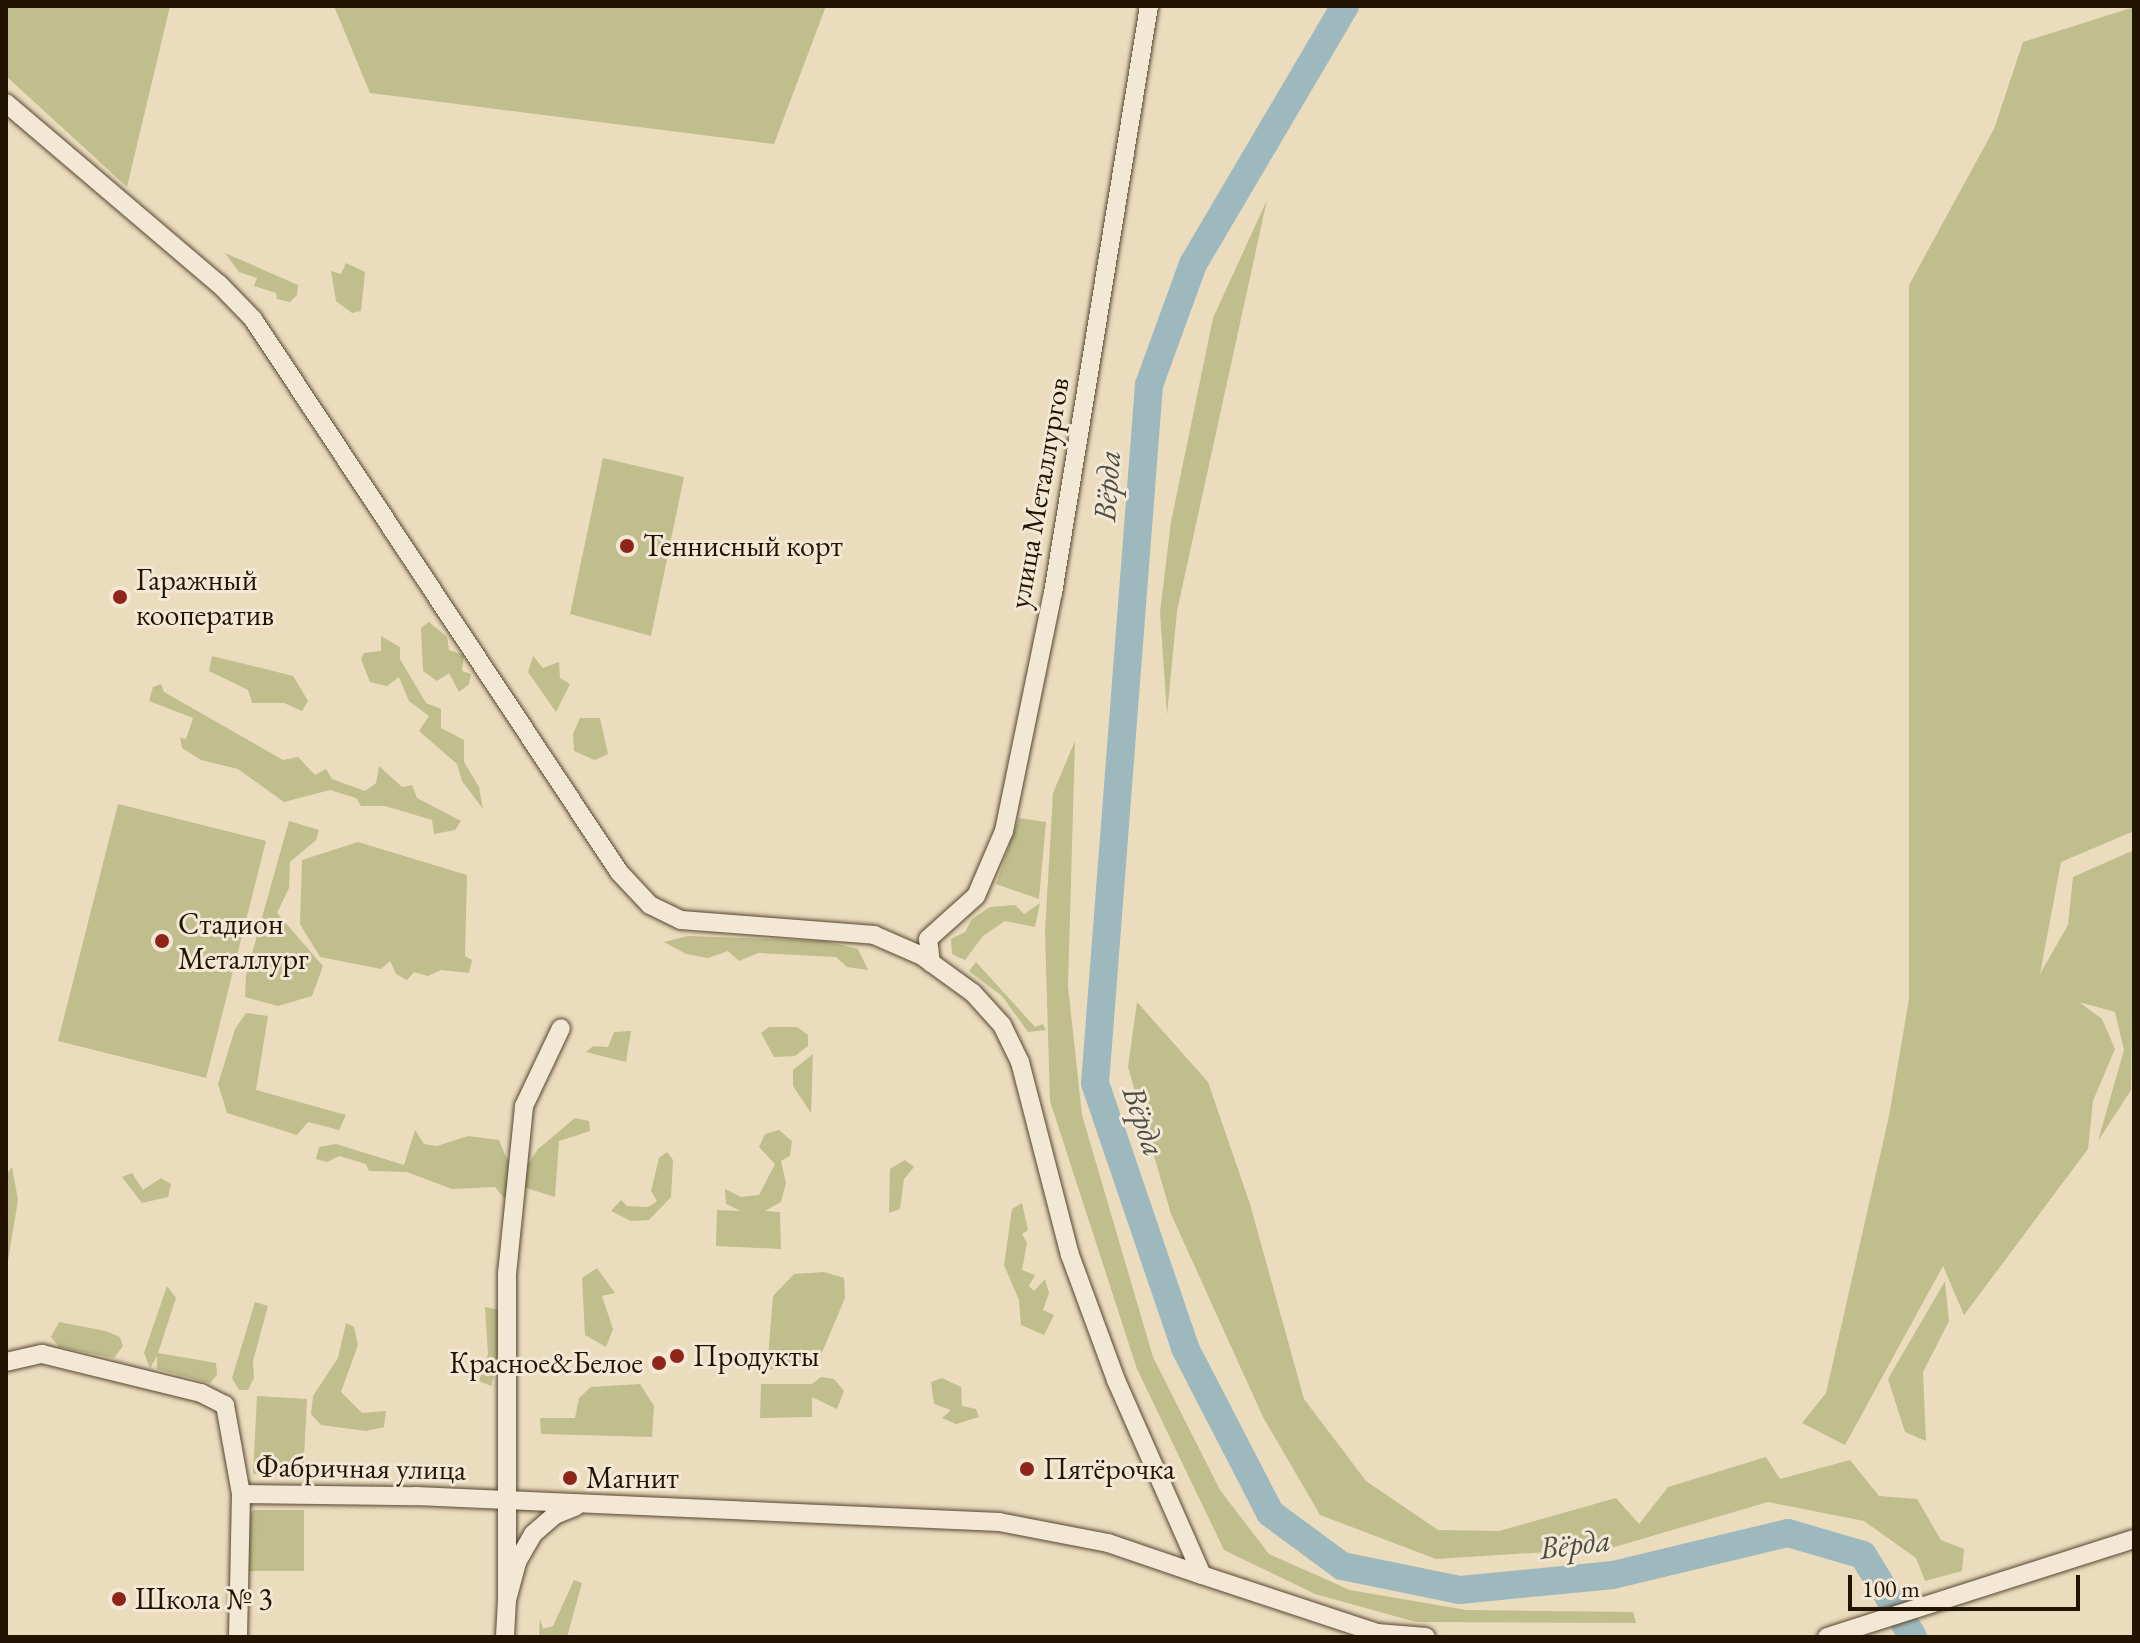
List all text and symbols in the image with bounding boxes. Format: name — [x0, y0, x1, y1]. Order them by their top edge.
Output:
street label: улица Металлургов — [1001, 375, 1077, 611]
water label: Вёрда — [1085, 449, 1129, 523]
place label: Теннисный корт — [643, 528, 843, 564]
marker: Теннисный корт — [618, 537, 636, 555]
place label: Гаражный кооператив — [136, 562, 274, 632]
marker: Гаражный кооператив — [111, 588, 129, 606]
place label: Стадион Металлург — [178, 906, 309, 976]
marker: Стадион Металлург — [153, 932, 171, 950]
water label: Вёрда — [1114, 1081, 1174, 1161]
place label: Продукты — [693, 1338, 819, 1374]
place label: Красное&Белое — [449, 1345, 643, 1381]
marker: Продукты — [668, 1347, 686, 1365]
marker: Красное&Белое — [650, 1354, 668, 1372]
street label: Фабричная улица — [255, 1448, 467, 1488]
place label: Пятёрочка — [1043, 1451, 1175, 1487]
place label: Магнит — [586, 1460, 679, 1496]
marker: Пятёрочка — [1018, 1460, 1036, 1478]
marker: Магнит — [561, 1469, 579, 1487]
water label: Вёрда — [1537, 1521, 1613, 1567]
scale bar — [1852, 1559, 2084, 1609]
text: 100 m — [1862, 1573, 1920, 1604]
place label: Школа № 3 — [135, 1581, 273, 1617]
marker: Школа № 3 — [110, 1590, 128, 1608]

